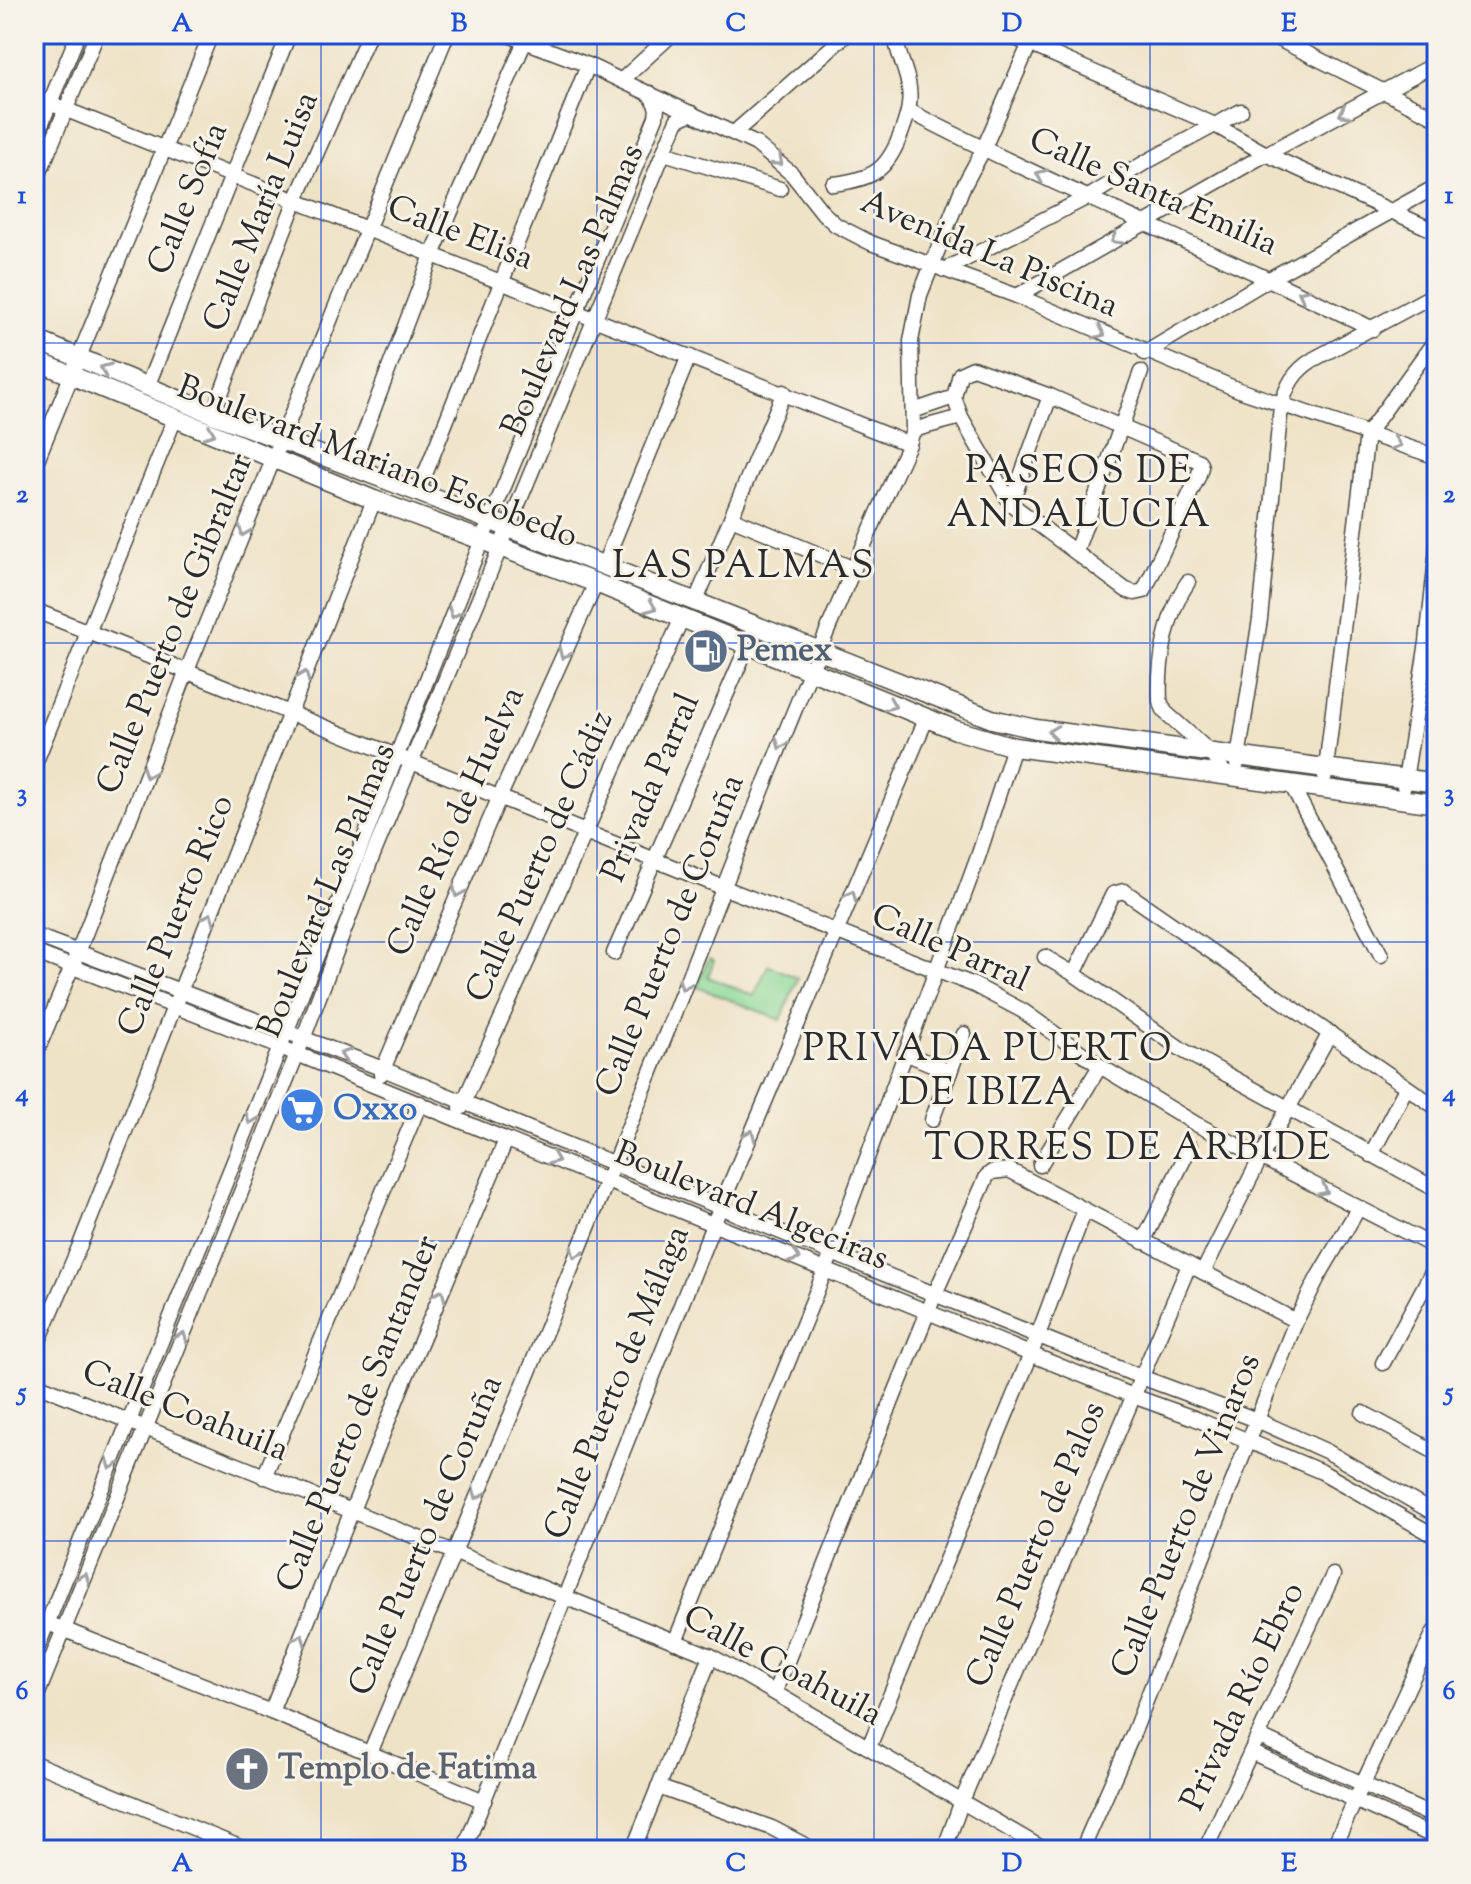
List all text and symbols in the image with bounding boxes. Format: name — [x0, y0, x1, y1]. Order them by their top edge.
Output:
text: A — [171, 6, 193, 43]
text: B — [451, 6, 468, 43]
text: C — [726, 6, 746, 43]
text: D — [1002, 6, 1022, 43]
text: E — [1281, 6, 1297, 43]
street label: Calle María Luisa — [192, 85, 332, 339]
one-way arrow — [1337, 104, 1352, 119]
street label: Calle Sofía — [136, 116, 242, 282]
street label: Calle Santa Emilia — [1021, 116, 1285, 270]
street label: Boulevard Las Palmas — [490, 137, 658, 445]
one-way arrow — [769, 152, 784, 166]
one-way arrow — [1035, 169, 1049, 185]
text: 1 — [18, 178, 27, 215]
text: 1 — [1445, 178, 1454, 215]
street label: Avenida La Piscina — [852, 179, 1126, 331]
street label: Calle Elisa — [380, 184, 540, 284]
one-way arrow — [1110, 229, 1125, 245]
one-way arrow — [1296, 288, 1311, 304]
one-way arrow — [1092, 323, 1106, 339]
one-way arrow — [99, 363, 113, 379]
street label: Boulevard Mariano Escobedo — [169, 364, 585, 562]
one-way arrow — [202, 423, 216, 439]
one-way arrow — [1388, 434, 1402, 450]
street label: Calle Puerto de Gibraltar — [85, 446, 267, 802]
district label: PASEOS DE ANDALUCIA — [946, 446, 1212, 544]
text: 2 — [16, 477, 29, 514]
text: 2 — [1443, 477, 1456, 514]
one-way arrow — [237, 523, 254, 537]
district label: LAS PALMAS — [612, 541, 876, 595]
one-way arrow — [643, 597, 657, 613]
one-way arrow — [447, 605, 464, 619]
fuel station icon: Pemex — [682, 627, 730, 675]
place label: Pemex — [737, 627, 833, 676]
one-way arrow — [557, 646, 573, 661]
one-way arrow — [294, 670, 310, 684]
street label: Calle Río de Huelva — [375, 679, 539, 965]
street label: Privada Parral — [590, 686, 714, 890]
one-way arrow — [883, 695, 897, 712]
street label: Calle Puerto de Cádiz — [455, 703, 627, 1011]
one-way arrow — [1046, 724, 1060, 741]
street label: Boulevard Las Palmas — [246, 736, 410, 1046]
one-way arrow — [774, 736, 790, 750]
one-way arrow — [141, 765, 158, 779]
street label: Calle Puerto de Coruña — [584, 767, 758, 1105]
text: 3 — [17, 776, 27, 813]
text: 3 — [1444, 776, 1454, 813]
street label: Calle Puerto Rico — [106, 788, 248, 1044]
one-way arrow — [452, 884, 468, 898]
one-way arrow — [841, 889, 857, 904]
street label: Calle Parral — [863, 892, 1037, 1006]
one-way arrow — [199, 912, 216, 926]
one-way arrow — [677, 977, 694, 991]
district label: PRIVADA PUERTO DE IBIZA — [803, 1024, 1173, 1122]
one-way arrow — [339, 1048, 353, 1064]
text: 4 — [14, 1076, 29, 1113]
text: 4 — [1441, 1076, 1456, 1113]
supermarket icon: Oxxo — [278, 1086, 326, 1134]
place label: Oxxo — [333, 1086, 417, 1135]
one-way arrow — [244, 1111, 261, 1125]
district label: TORRES DE ARBIDE — [924, 1123, 1332, 1177]
one-way arrow — [741, 1129, 757, 1143]
street label: Boulevard Algeciras — [606, 1130, 896, 1284]
one-way arrow — [546, 1150, 560, 1166]
one-way arrow — [1315, 1180, 1330, 1195]
street label: Calle Puerto de Málaga — [533, 1219, 703, 1547]
street label: Calle Puerto de Santander — [265, 1228, 453, 1600]
one-way arrow — [569, 1245, 586, 1259]
one-way arrow — [787, 1247, 801, 1264]
one-way arrow — [430, 1289, 447, 1303]
one-way arrow — [172, 1331, 188, 1345]
street label: Calle Puerto de Vinaros — [1100, 1347, 1274, 1685]
street label: Calle Coahuila — [74, 1348, 296, 1476]
street label: Calle Puerto de Coruña — [337, 1368, 517, 1704]
text: 5 — [16, 1375, 27, 1412]
text: 5 — [1443, 1375, 1454, 1412]
street label: Calle Puerto de Palos — [955, 1395, 1119, 1695]
one-way arrow — [105, 1456, 122, 1470]
one-way arrow — [471, 1486, 488, 1500]
one-way arrow — [75, 1572, 91, 1586]
street label: Privada Río Ebro — [1170, 1575, 1318, 1819]
street label: Calle Coahuila — [674, 1594, 890, 1740]
one-way arrow — [290, 1633, 306, 1647]
text: 6 — [16, 1674, 29, 1711]
text: 6 — [1443, 1674, 1456, 1711]
church icon: Templo de Fatima — [223, 1745, 271, 1793]
place label: Templo de Fatima — [278, 1745, 537, 1794]
text: A — [171, 1846, 193, 1883]
text: B — [451, 1846, 468, 1883]
text: C — [726, 1846, 746, 1883]
text: D — [1002, 1846, 1022, 1883]
text: E — [1281, 1846, 1297, 1883]

